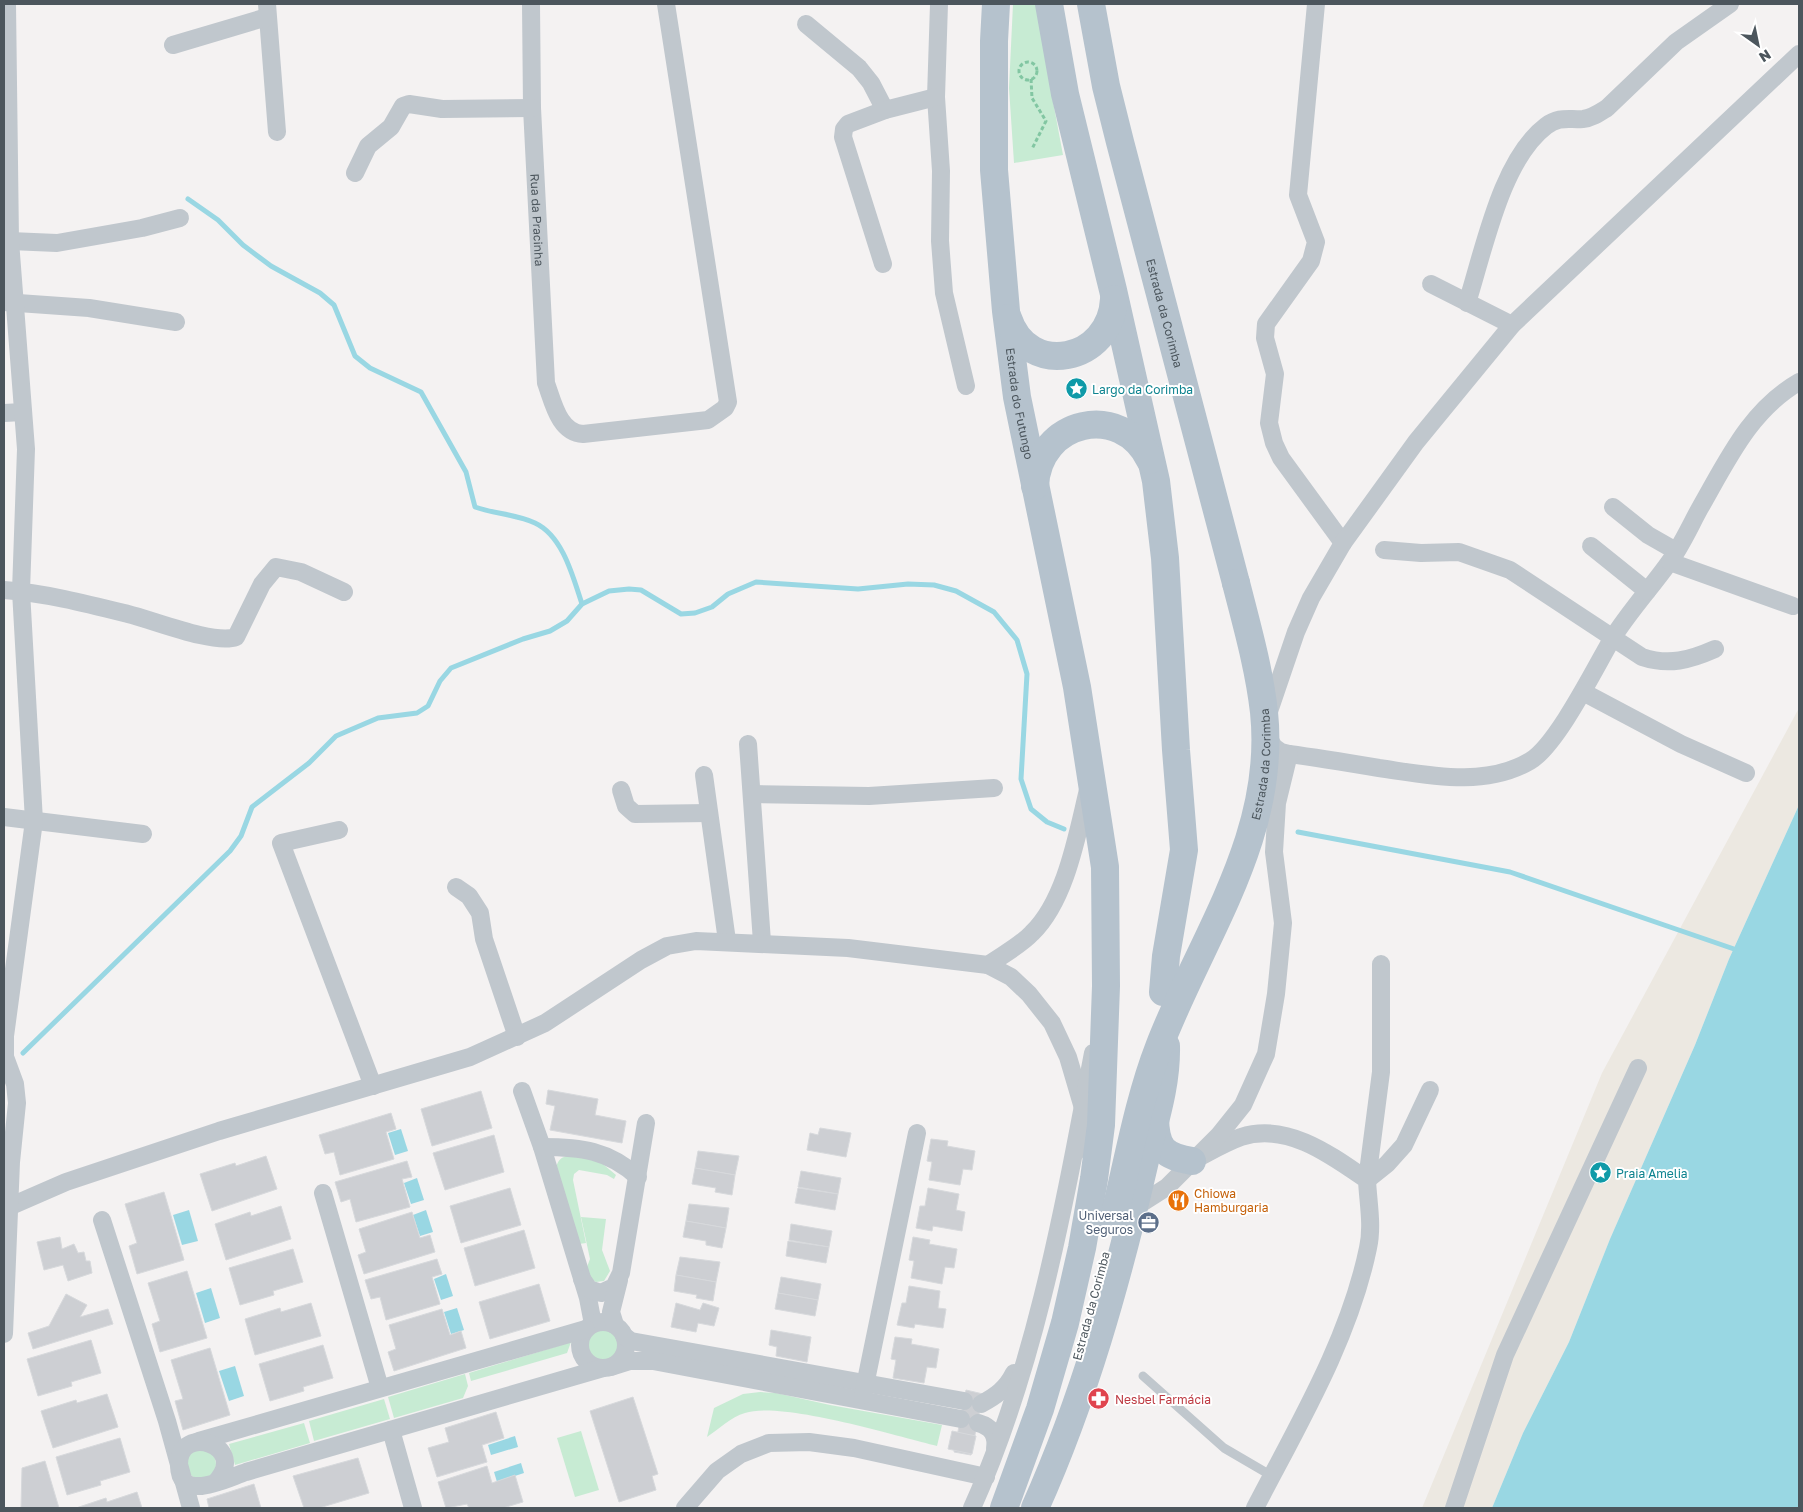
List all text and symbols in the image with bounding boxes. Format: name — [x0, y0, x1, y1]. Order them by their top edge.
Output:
north arrow — [1733, 20, 1783, 70]
text: N — [1756, 46, 1774, 66]
street label: Rua da Pracinha — [528, 173, 548, 267]
street label: Estrada da Corimba — [1143, 257, 1187, 369]
street label: Estrada do Futungo — [1003, 347, 1037, 461]
place icon: Largo da Corimba — [1064, 377, 1088, 401]
place label: Largo da Corimba — [1092, 382, 1193, 397]
street label: Estrada da Corimba — [1247, 708, 1273, 822]
place icon: Praia Amelia — [1588, 1161, 1612, 1185]
place label: Praia Amelia — [1616, 1166, 1688, 1181]
place label: Chiowa Hamburgaria — [1194, 1186, 1269, 1215]
restaurant icon: Chiowa Hamburgaria — [1166, 1188, 1190, 1212]
place label: Universal Seguros — [1079, 1208, 1133, 1237]
office icon: Universal Seguros — [1137, 1210, 1161, 1234]
street label: Estrada da Corimba — [1069, 1250, 1113, 1362]
pharmacy icon: Nesbel Farmácia — [1087, 1387, 1111, 1411]
place label: Nesbel Farmácia — [1115, 1392, 1211, 1407]

